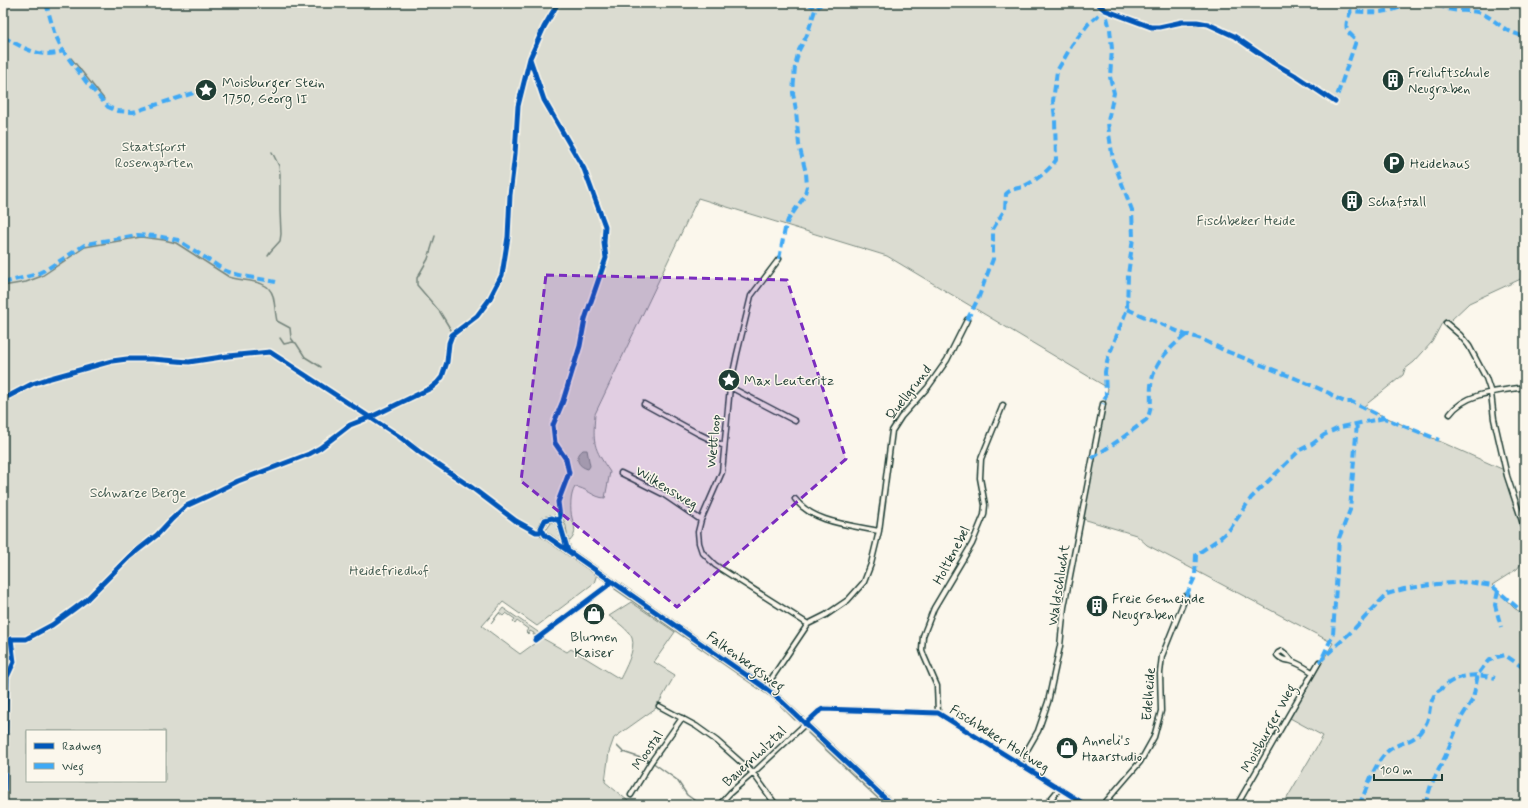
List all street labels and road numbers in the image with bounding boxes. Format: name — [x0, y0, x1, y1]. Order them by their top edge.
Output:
street label: Quellgrund — [882, 361, 936, 424]
street label: Wettloop — [702, 413, 726, 469]
street label: Wilkensweg — [632, 462, 701, 513]
street label: Holtknebel — [929, 523, 975, 588]
street label: Waldschlucht — [1044, 542, 1074, 627]
street label: Falkenbergsweg — [702, 627, 788, 698]
street label: Edelheide — [1138, 667, 1160, 721]
street label: Moisburger Weg — [1237, 681, 1302, 777]
street label: Fischbeker Holtweg — [946, 701, 1053, 777]
street label: Bauernholztal — [719, 722, 791, 791]
street label: Moostal — [628, 727, 667, 774]

